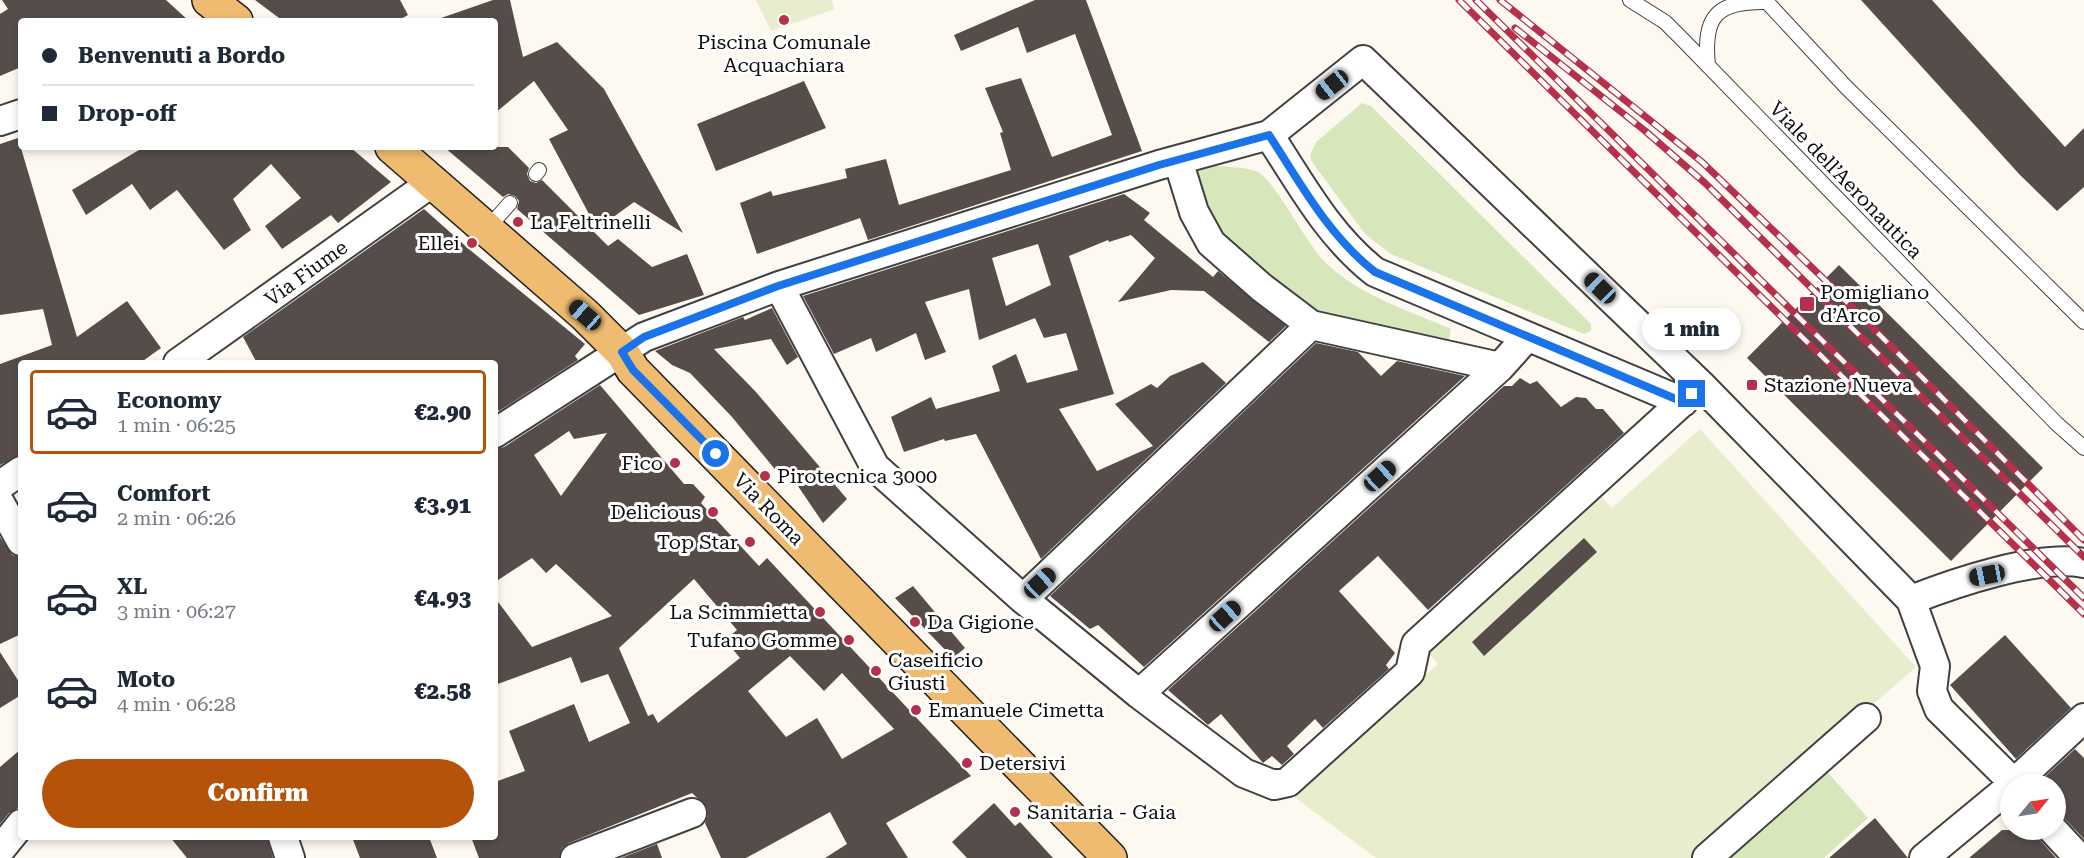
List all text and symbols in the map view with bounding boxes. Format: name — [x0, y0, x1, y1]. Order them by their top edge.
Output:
marker: Piscina Comunale Acquachiara — [777, 13, 791, 27]
place label: Piscina Comunale Acquachiara — [697, 30, 871, 77]
text: Benvenuti a Bordo — [78, 43, 285, 68]
car — [1312, 67, 1352, 103]
street label: Viale dell’Aeronautica — [1765, 96, 1927, 264]
text: Drop-off — [78, 101, 176, 126]
place label: La Feltrinelli — [530, 210, 651, 234]
marker: La Feltrinelli — [511, 215, 525, 229]
place label: Ellei — [417, 231, 460, 255]
street label: Via Fiume — [260, 235, 352, 311]
marker: Ellei — [465, 236, 479, 250]
car — [1581, 269, 1619, 307]
place label: Pomigliano d’Arco — [1820, 280, 1929, 327]
marker: Pomigliano d’Arco — [1798, 295, 1816, 313]
car — [566, 296, 604, 334]
callout: 1 min — [1642, 307, 1742, 349]
text: 1 min — [1663, 317, 1720, 341]
place label: Stazione Nueva — [1764, 373, 1913, 397]
marker: Stazione Nueva — [1745, 378, 1759, 392]
route end — [1678, 380, 1705, 407]
icon: car — [45, 385, 99, 439]
text: Economy — [117, 388, 221, 413]
text: €2.90 — [414, 400, 471, 425]
text: 1 min · 06:25 — [117, 413, 236, 437]
route start — [702, 440, 729, 467]
place label: Fico — [621, 451, 663, 475]
marker: Fico — [668, 456, 682, 470]
car — [1361, 457, 1399, 495]
place label: Pirotecnica 3000 — [777, 464, 937, 488]
street label: Via Roma — [729, 468, 809, 550]
marker: Pirotecnica 3000 — [758, 469, 772, 483]
icon: car — [45, 478, 99, 532]
text: Comfort — [117, 481, 210, 506]
text: €3.91 — [414, 493, 471, 518]
place label: Delicious — [610, 500, 701, 524]
marker: Delicious — [706, 505, 720, 519]
text: 2 min · 06:26 — [117, 506, 236, 530]
place label: Top Star — [657, 530, 738, 554]
marker: Top Star — [743, 535, 757, 549]
car — [1968, 563, 2006, 587]
car — [1021, 564, 1059, 602]
icon: car — [45, 571, 99, 625]
text: XL — [117, 574, 147, 599]
text: €4.93 — [414, 586, 471, 611]
car — [1206, 597, 1244, 635]
text: 3 min · 06:27 — [117, 599, 236, 623]
place label: La Scimmietta — [670, 600, 808, 624]
marker: La Scimmietta — [813, 605, 827, 619]
place label: Da Gigione — [927, 610, 1034, 634]
marker: Da Gigione — [908, 615, 922, 629]
place label: Tufano Gomme — [687, 628, 837, 652]
marker: Tufano Gomme — [842, 633, 856, 647]
place label: Caseificio Giusti — [888, 648, 983, 695]
icon: car — [45, 664, 99, 718]
marker: Caseificio Giusti — [869, 664, 883, 678]
text: Moto — [117, 667, 175, 692]
text: €2.58 — [414, 679, 471, 704]
text: 4 min · 06:28 — [117, 692, 236, 716]
place label: Emanuele Cimetta — [928, 698, 1104, 722]
marker: Emanuele Cimetta — [909, 703, 923, 717]
place label: Detersivi — [979, 751, 1066, 775]
marker: Detersivi — [960, 756, 974, 770]
button: Confirm — [42, 759, 474, 828]
north arrow — [2000, 774, 2066, 840]
map controls — [2000, 774, 2066, 840]
place label: Sanitaria - Gaia — [1027, 800, 1176, 824]
marker: Sanitaria - Gaia — [1008, 805, 1022, 819]

